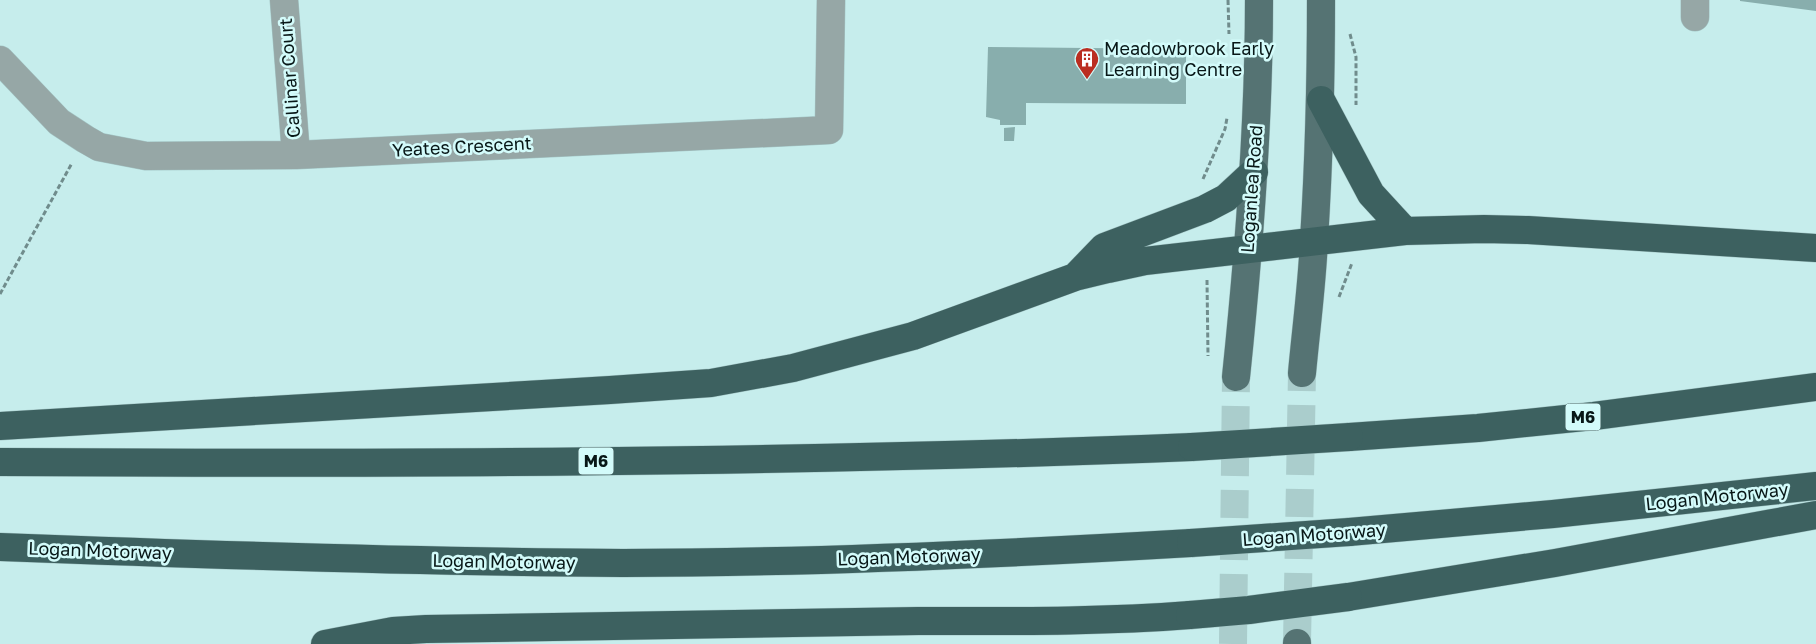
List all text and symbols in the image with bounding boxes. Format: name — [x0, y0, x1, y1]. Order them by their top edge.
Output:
street label: Callinar Court — [274, 17, 304, 139]
place label: Meadowbrook Early Learning Centre — [1104, 37, 1274, 80]
building icon: Meadowbrook Early Learning Centre — [1074, 46, 1100, 80]
street label: Loganlea Road — [1236, 124, 1266, 254]
street label: Yeates Crescent — [392, 131, 532, 161]
road number: M6 — [1566, 404, 1600, 431]
road number: M6 — [578, 448, 614, 474]
street label: Logan Motorway — [1644, 478, 1789, 514]
street label: Logan Motorway — [1242, 518, 1386, 550]
street label: Logan Motorway — [28, 537, 172, 563]
street label: Logan Motorway — [837, 543, 981, 569]
street label: Logan Motorway — [432, 549, 576, 573]

